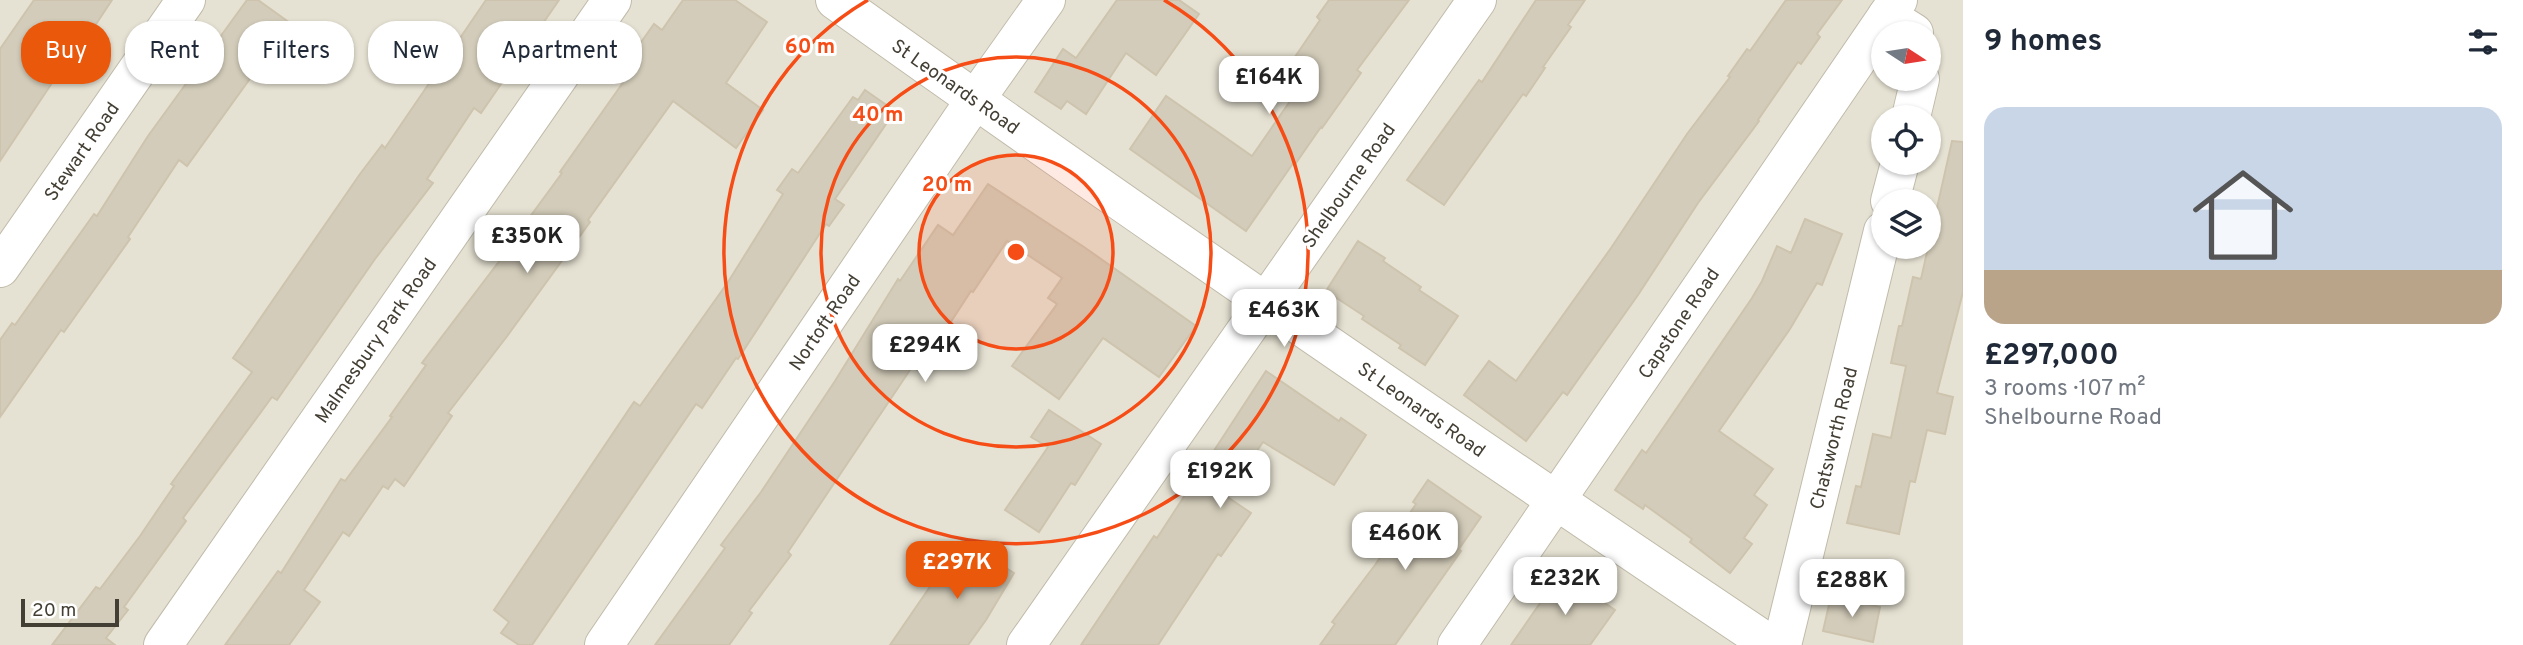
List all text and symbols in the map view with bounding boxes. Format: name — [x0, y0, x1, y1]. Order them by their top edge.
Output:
chip: Buy — [21, 21, 111, 84]
chip: Rent — [125, 21, 224, 84]
chip: Filters — [238, 21, 354, 84]
chip: New — [368, 21, 463, 84]
chip: Apartment — [477, 21, 642, 84]
north arrow — [1871, 21, 1941, 91]
map controls — [1871, 21, 1941, 259]
icon: filters — [2464, 23, 2502, 61]
text: 9 homes — [1984, 24, 2102, 61]
text: 60 m — [785, 34, 835, 61]
street label: St Leonards Road — [886, 35, 1023, 141]
pin: £164K — [1220, 57, 1318, 116]
text: £164K — [1235, 64, 1303, 93]
street label: Stewart Road — [40, 98, 125, 206]
text: 40 m — [853, 102, 903, 129]
button: locate — [1871, 105, 1941, 175]
street label: Shelbourne Road — [1298, 119, 1402, 253]
icon: home — [2180, 152, 2306, 278]
text: 20 m — [922, 172, 972, 199]
button: layers — [1871, 189, 1941, 259]
pin: £350K — [478, 216, 576, 275]
text: £350K — [490, 223, 564, 252]
centre of rings — [1004, 240, 1028, 264]
street label: Malmesbury Park Road — [311, 254, 443, 428]
street label: Capstone Road — [1634, 264, 1726, 384]
street label: Nortoft Road — [785, 270, 867, 376]
pin: £463K — [1235, 290, 1333, 349]
text: £463K — [1248, 297, 1320, 326]
pin: £294K — [876, 324, 974, 384]
text: £294K — [888, 332, 962, 361]
text: £297,000 — [1984, 338, 2119, 375]
street label: St Leonards Road — [1352, 358, 1489, 464]
street label: Chatsworth Road — [1806, 365, 1864, 512]
text: 3 rooms · 107 m² — [1984, 375, 2146, 404]
text: Shelbourne Road — [1984, 404, 2162, 433]
pin: £192K — [1171, 450, 1269, 510]
text: £192K — [1186, 458, 1254, 487]
pin: £460K — [1356, 512, 1454, 572]
text: £460K — [1368, 520, 1442, 549]
pin: £297K — [908, 542, 1006, 601]
text: £297K — [922, 549, 992, 578]
pin: £232K — [1516, 558, 1614, 617]
pin: £288K — [1803, 560, 1901, 619]
text: £232K — [1529, 565, 1601, 594]
text: £288K — [1815, 567, 1889, 596]
scale bar — [21, 596, 119, 628]
text: 20 m — [32, 599, 76, 623]

